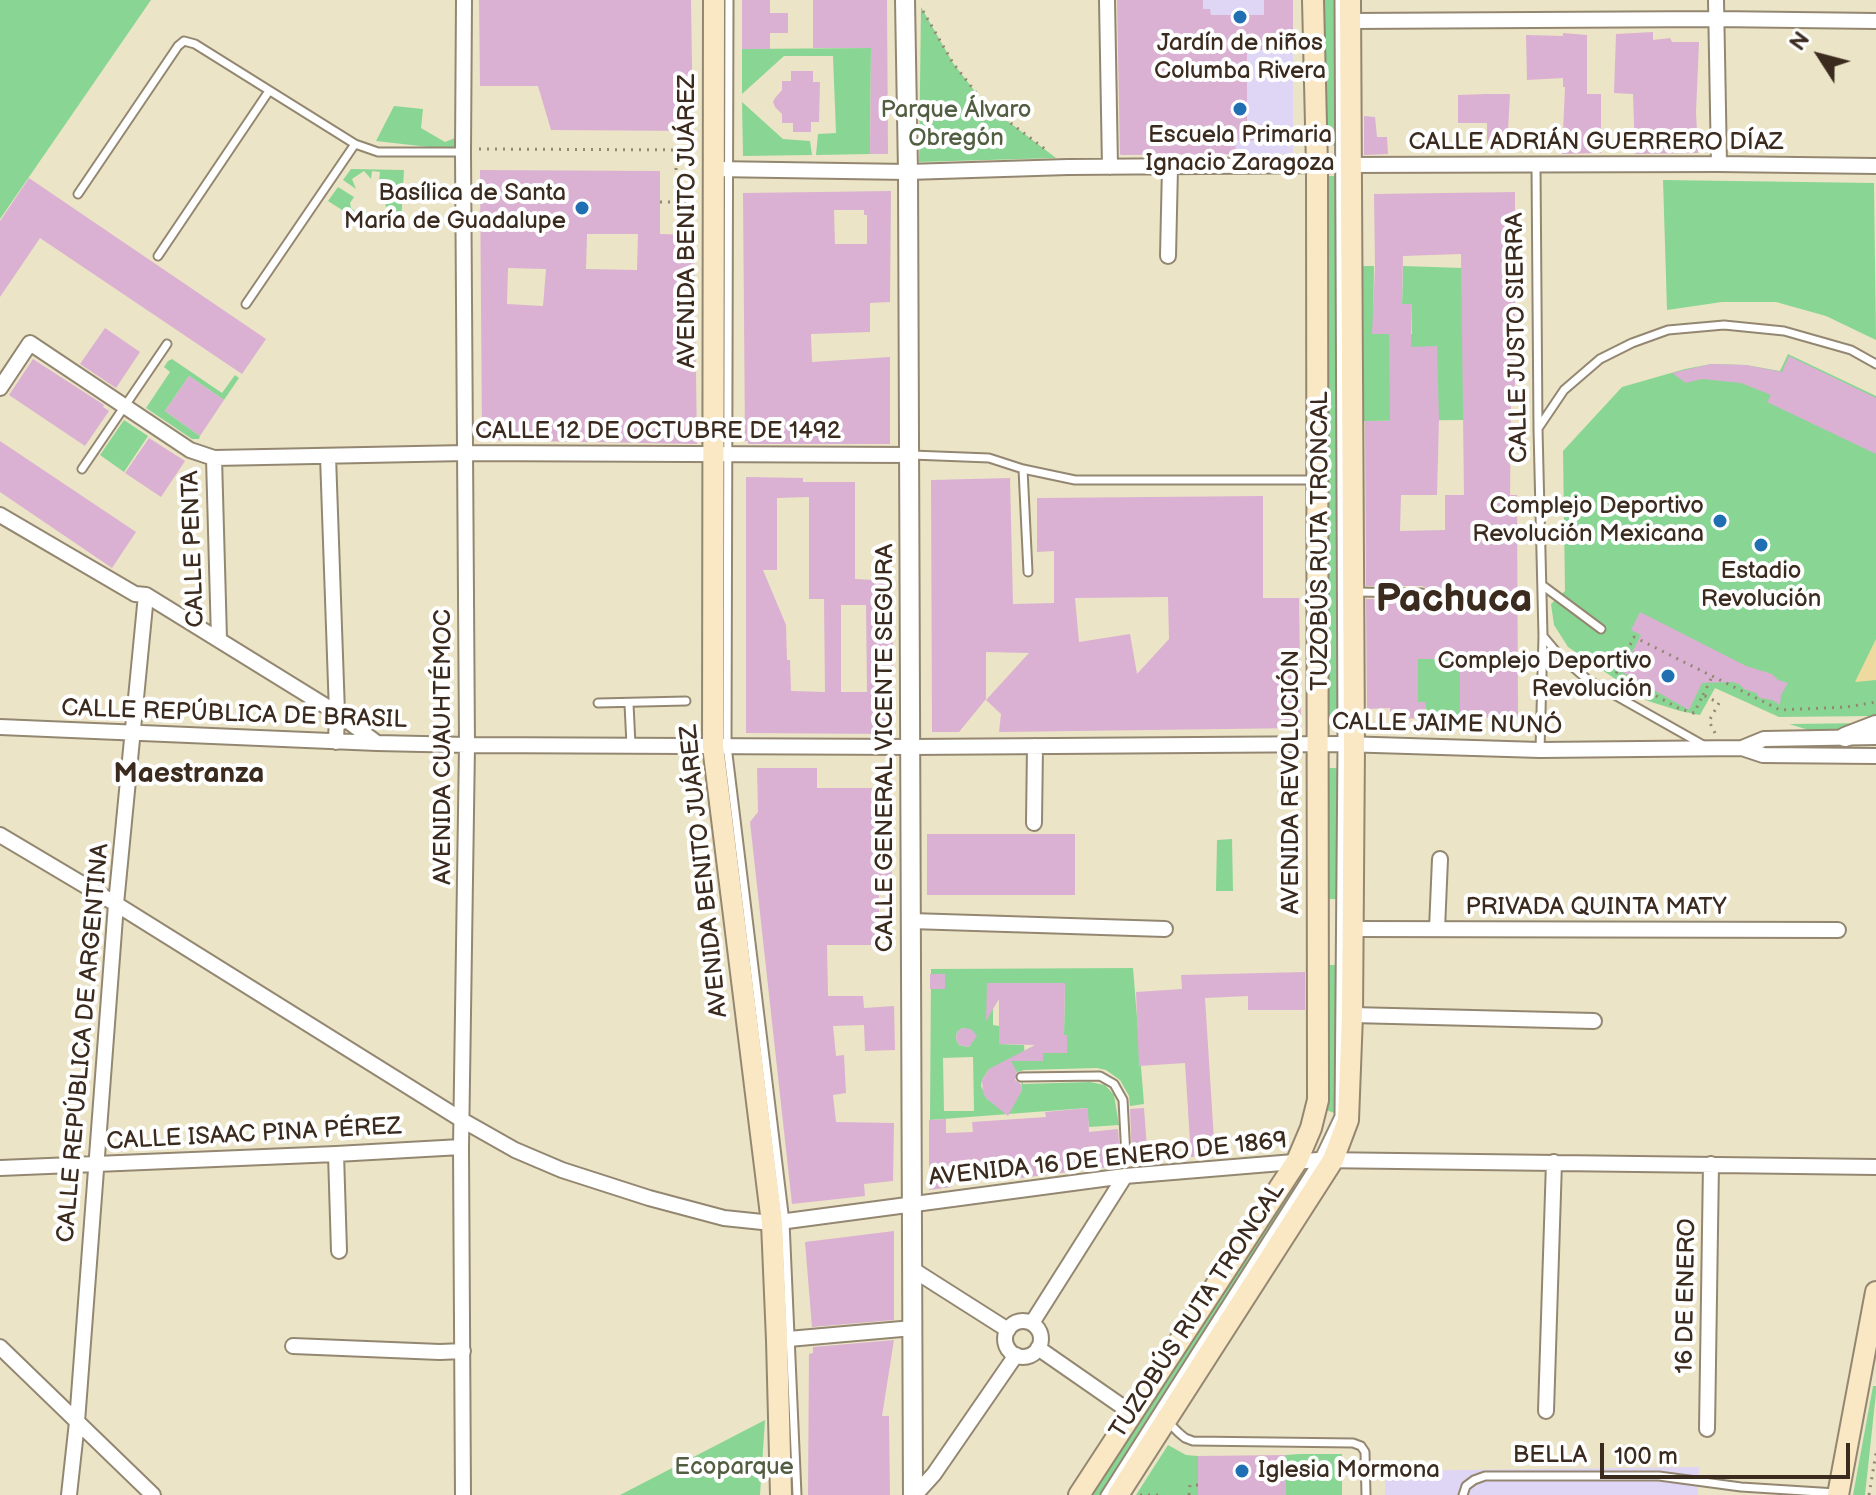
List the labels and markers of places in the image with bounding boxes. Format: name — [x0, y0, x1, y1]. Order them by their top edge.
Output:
marker: Jardín de niños Columba Rivera — [1231, 8, 1249, 26]
place label: Jardín de niños Columba Rivera — [1154, 30, 1326, 86]
marker: Escuela Primaria Ignacio Zaragoza — [1231, 100, 1249, 118]
place label: Escuela Primaria Ignacio Zaragoza — [1145, 122, 1335, 178]
place label: Basílica de Santa María de Guadalupe — [344, 180, 566, 236]
marker: Basílica de Santa María de Guadalupe — [573, 199, 591, 217]
place label: Complejo Deportivo Revolución Mexicana — [1472, 493, 1704, 549]
marker: Complejo Deportivo Revolución Mexicana — [1711, 512, 1729, 530]
marker: Estadio Revolución — [1752, 536, 1770, 554]
place label: Estadio Revolución — [1701, 558, 1821, 614]
place label: Complejo Deportivo Revolución — [1437, 648, 1652, 704]
marker: Complejo Deportivo Revolución — [1659, 667, 1677, 685]
place label: Iglesia Mormona — [1258, 1457, 1440, 1485]
marker: Iglesia Mormona — [1233, 1462, 1251, 1480]

